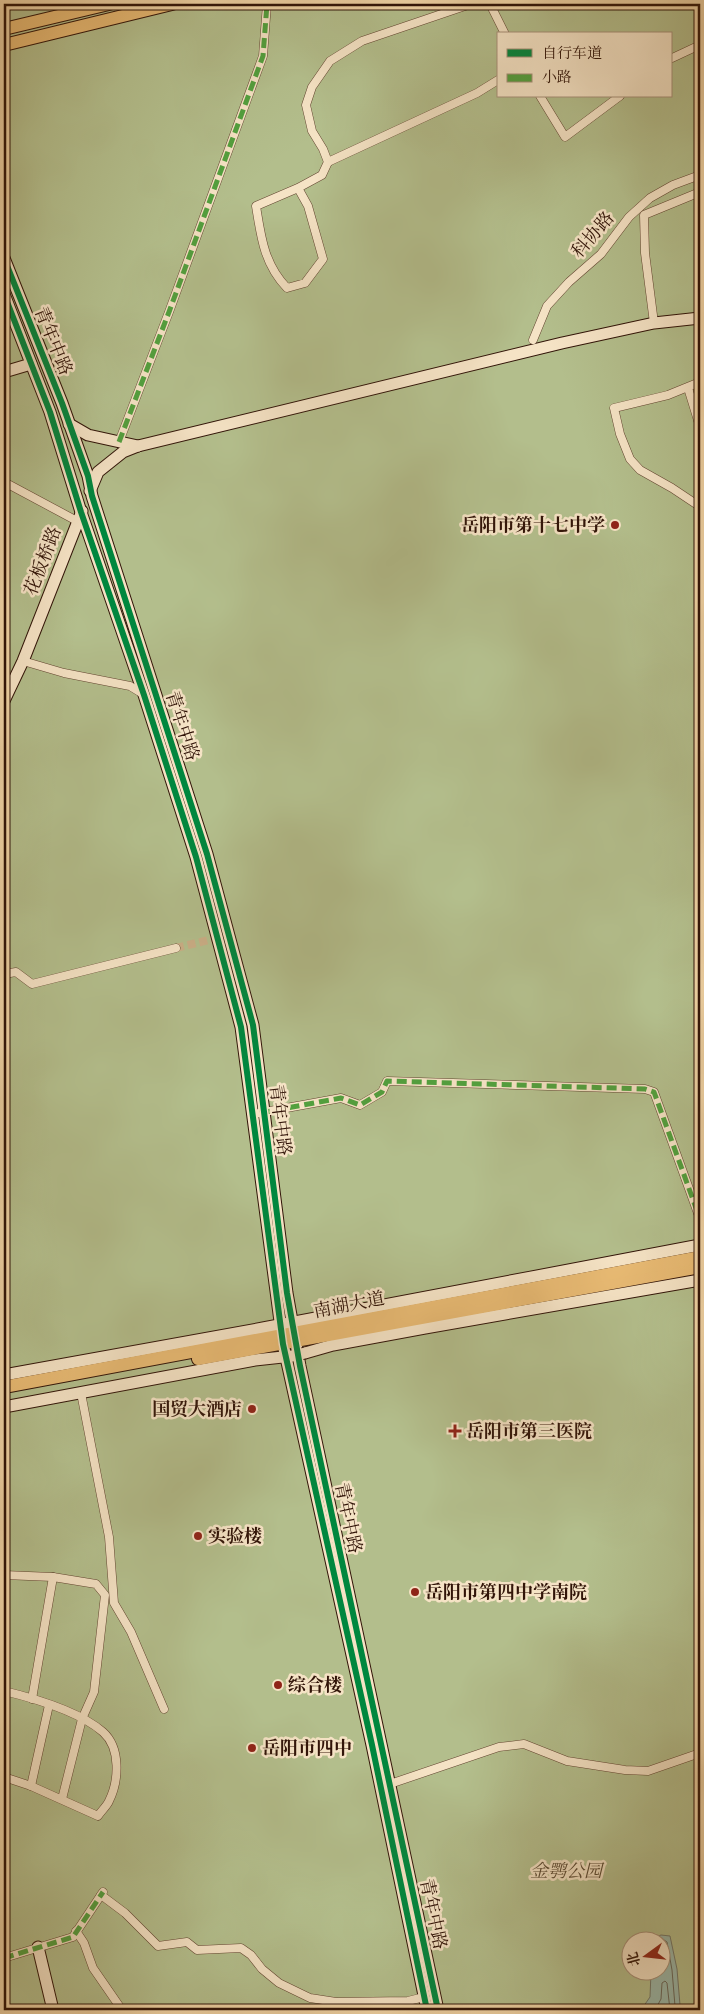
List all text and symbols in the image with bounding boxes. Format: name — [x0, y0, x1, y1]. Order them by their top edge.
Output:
legend — [497, 32, 672, 98]
text: 自行车道 — [542, 44, 602, 62]
text: 小路 — [542, 68, 572, 86]
street label: 科协路 — [567, 208, 619, 262]
street label: 青年中路 — [30, 304, 76, 378]
place label: 岳阳市第十七中学 — [461, 515, 605, 536]
marker: 岳阳市第十七中学 — [609, 519, 621, 531]
street label: 花板桥路 — [20, 524, 66, 598]
street label: 青年中路 — [161, 689, 203, 763]
street label: 青年中路 — [265, 1083, 295, 1157]
street label: 南湖大道 — [312, 1288, 386, 1322]
place label: 国贸大酒店 — [152, 1399, 242, 1420]
marker: 国贸大酒店 — [246, 1403, 258, 1415]
place label: 岳阳市第三医院 — [466, 1421, 592, 1442]
marker: 岳阳市第三医院 — [448, 1424, 462, 1438]
street label: 青年中路 — [330, 1481, 366, 1555]
place label: 实验楼 — [208, 1526, 262, 1547]
marker: 实验楼 — [192, 1530, 204, 1542]
place label: 岳阳市第四中学南院 — [425, 1582, 587, 1603]
marker: 岳阳市第四中学南院 — [409, 1586, 421, 1598]
place label: 综合楼 — [288, 1675, 342, 1696]
marker: 综合楼 — [272, 1679, 284, 1691]
place label: 岳阳市四中 — [262, 1738, 352, 1759]
marker: 岳阳市四中 — [246, 1742, 258, 1754]
park label: 金鹗公园 — [530, 1861, 605, 1882]
street label: 青年中路 — [415, 1877, 451, 1951]
north arrow — [622, 1932, 672, 1982]
text: 北 — [624, 1950, 644, 1968]

